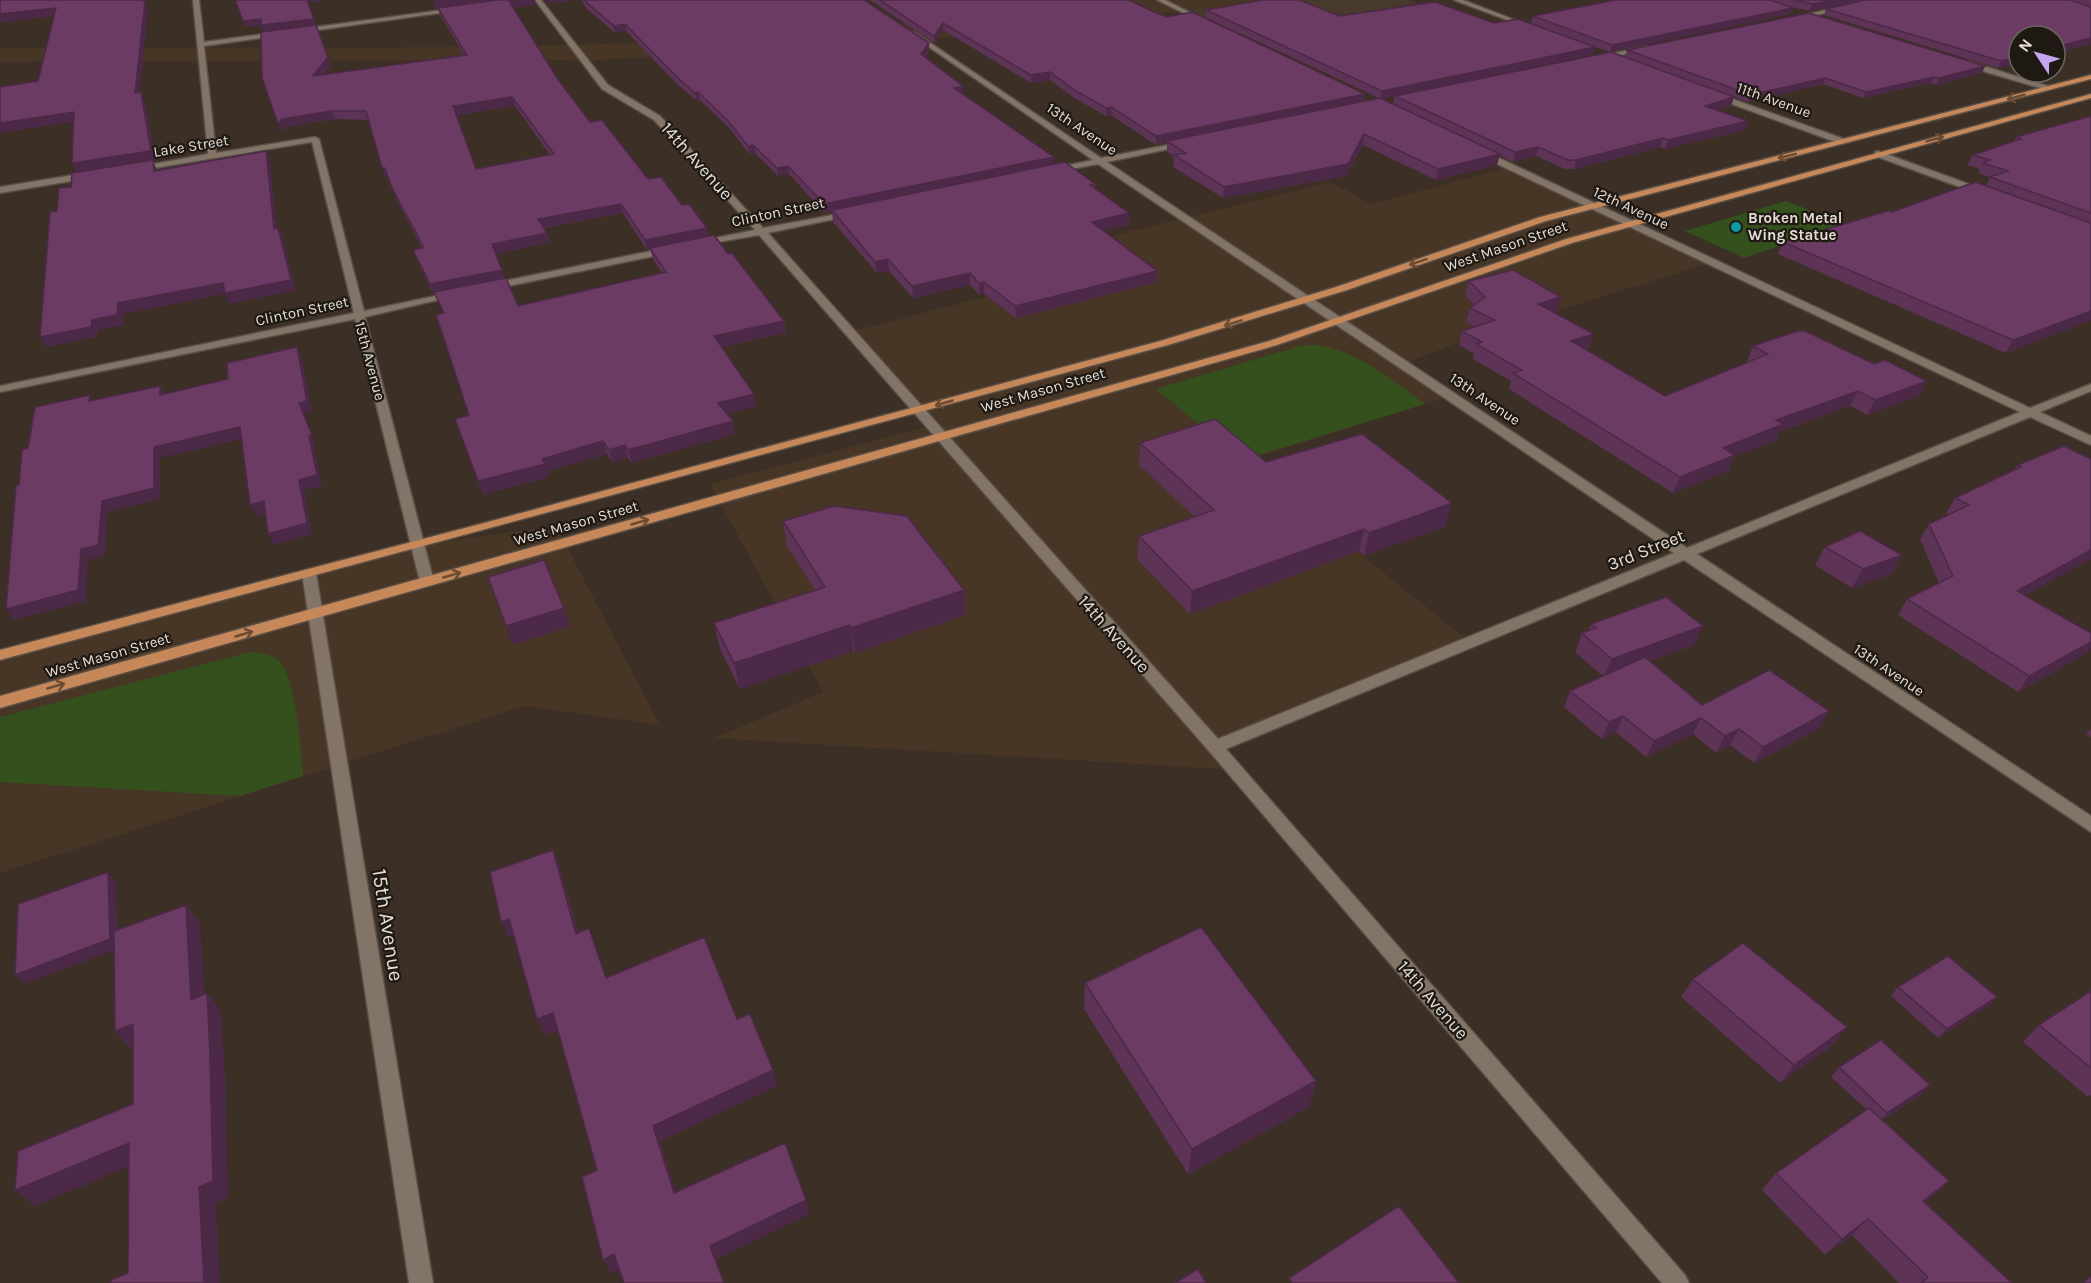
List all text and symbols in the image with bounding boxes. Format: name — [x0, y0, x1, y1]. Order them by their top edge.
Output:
north arrow — [2007, 24, 2067, 84]
text: N — [2014, 35, 2036, 56]
street label: 11th Avenue — [1734, 78, 1814, 122]
one-way arrow — [2006, 92, 2025, 103]
street label: 13th Avenue — [1043, 99, 1121, 159]
street label: 14th Avenue — [656, 118, 738, 204]
street label: Lake Street — [152, 131, 230, 161]
one-way arrow — [1925, 133, 1944, 144]
one-way arrow — [1778, 151, 1797, 163]
street label: 12th Avenue — [1590, 183, 1672, 233]
street label: Clinton Street — [730, 193, 826, 231]
place label: Broken Metal Wing Statue — [1748, 209, 1842, 244]
street label: West Mason Street — [1442, 216, 1570, 275]
marker: Broken Metal Wing Statue — [1729, 220, 1743, 234]
one-way arrow — [1409, 257, 1428, 268]
street label: Clinton Street — [254, 292, 350, 330]
one-way arrow — [1224, 318, 1243, 329]
street label: 15th Avenue — [351, 320, 389, 402]
street label: West Mason Street — [979, 364, 1108, 416]
street label: 13th Avenue — [1446, 369, 1524, 429]
one-way arrow — [935, 398, 954, 409]
street label: West Mason Street — [512, 497, 641, 549]
one-way arrow — [630, 516, 649, 527]
street label: 3rd Street — [1604, 524, 1688, 575]
one-way arrow — [442, 569, 461, 580]
street label: 14th Avenue — [1073, 591, 1155, 677]
one-way arrow — [234, 628, 253, 639]
street label: West Mason Street — [44, 629, 173, 681]
street label: 13th Avenue — [1850, 640, 1928, 700]
one-way arrow — [46, 680, 65, 691]
street label: 15th Avenue — [367, 867, 409, 983]
street label: 14th Avenue — [1393, 956, 1473, 1044]

